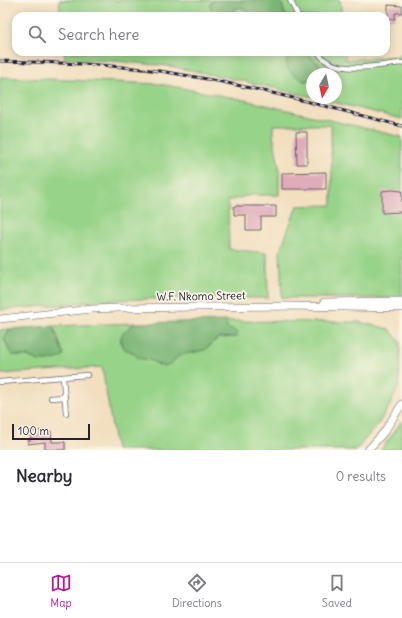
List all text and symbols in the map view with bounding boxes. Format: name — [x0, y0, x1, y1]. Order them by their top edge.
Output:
search box — [12, 12, 390, 56]
icon: search — [26, 23, 48, 45]
text: Search here — [58, 25, 139, 44]
north arrow — [306, 68, 342, 104]
street label: W.F. Nkomo Street — [156, 288, 246, 304]
scale bar — [12, 422, 90, 441]
text: 100 m — [18, 424, 49, 438]
text: Nearby — [16, 465, 72, 487]
text: 0 results — [336, 468, 386, 485]
tab: Map — [50, 572, 72, 610]
tab: Directions — [172, 572, 222, 610]
tab: Saved — [322, 572, 352, 610]

